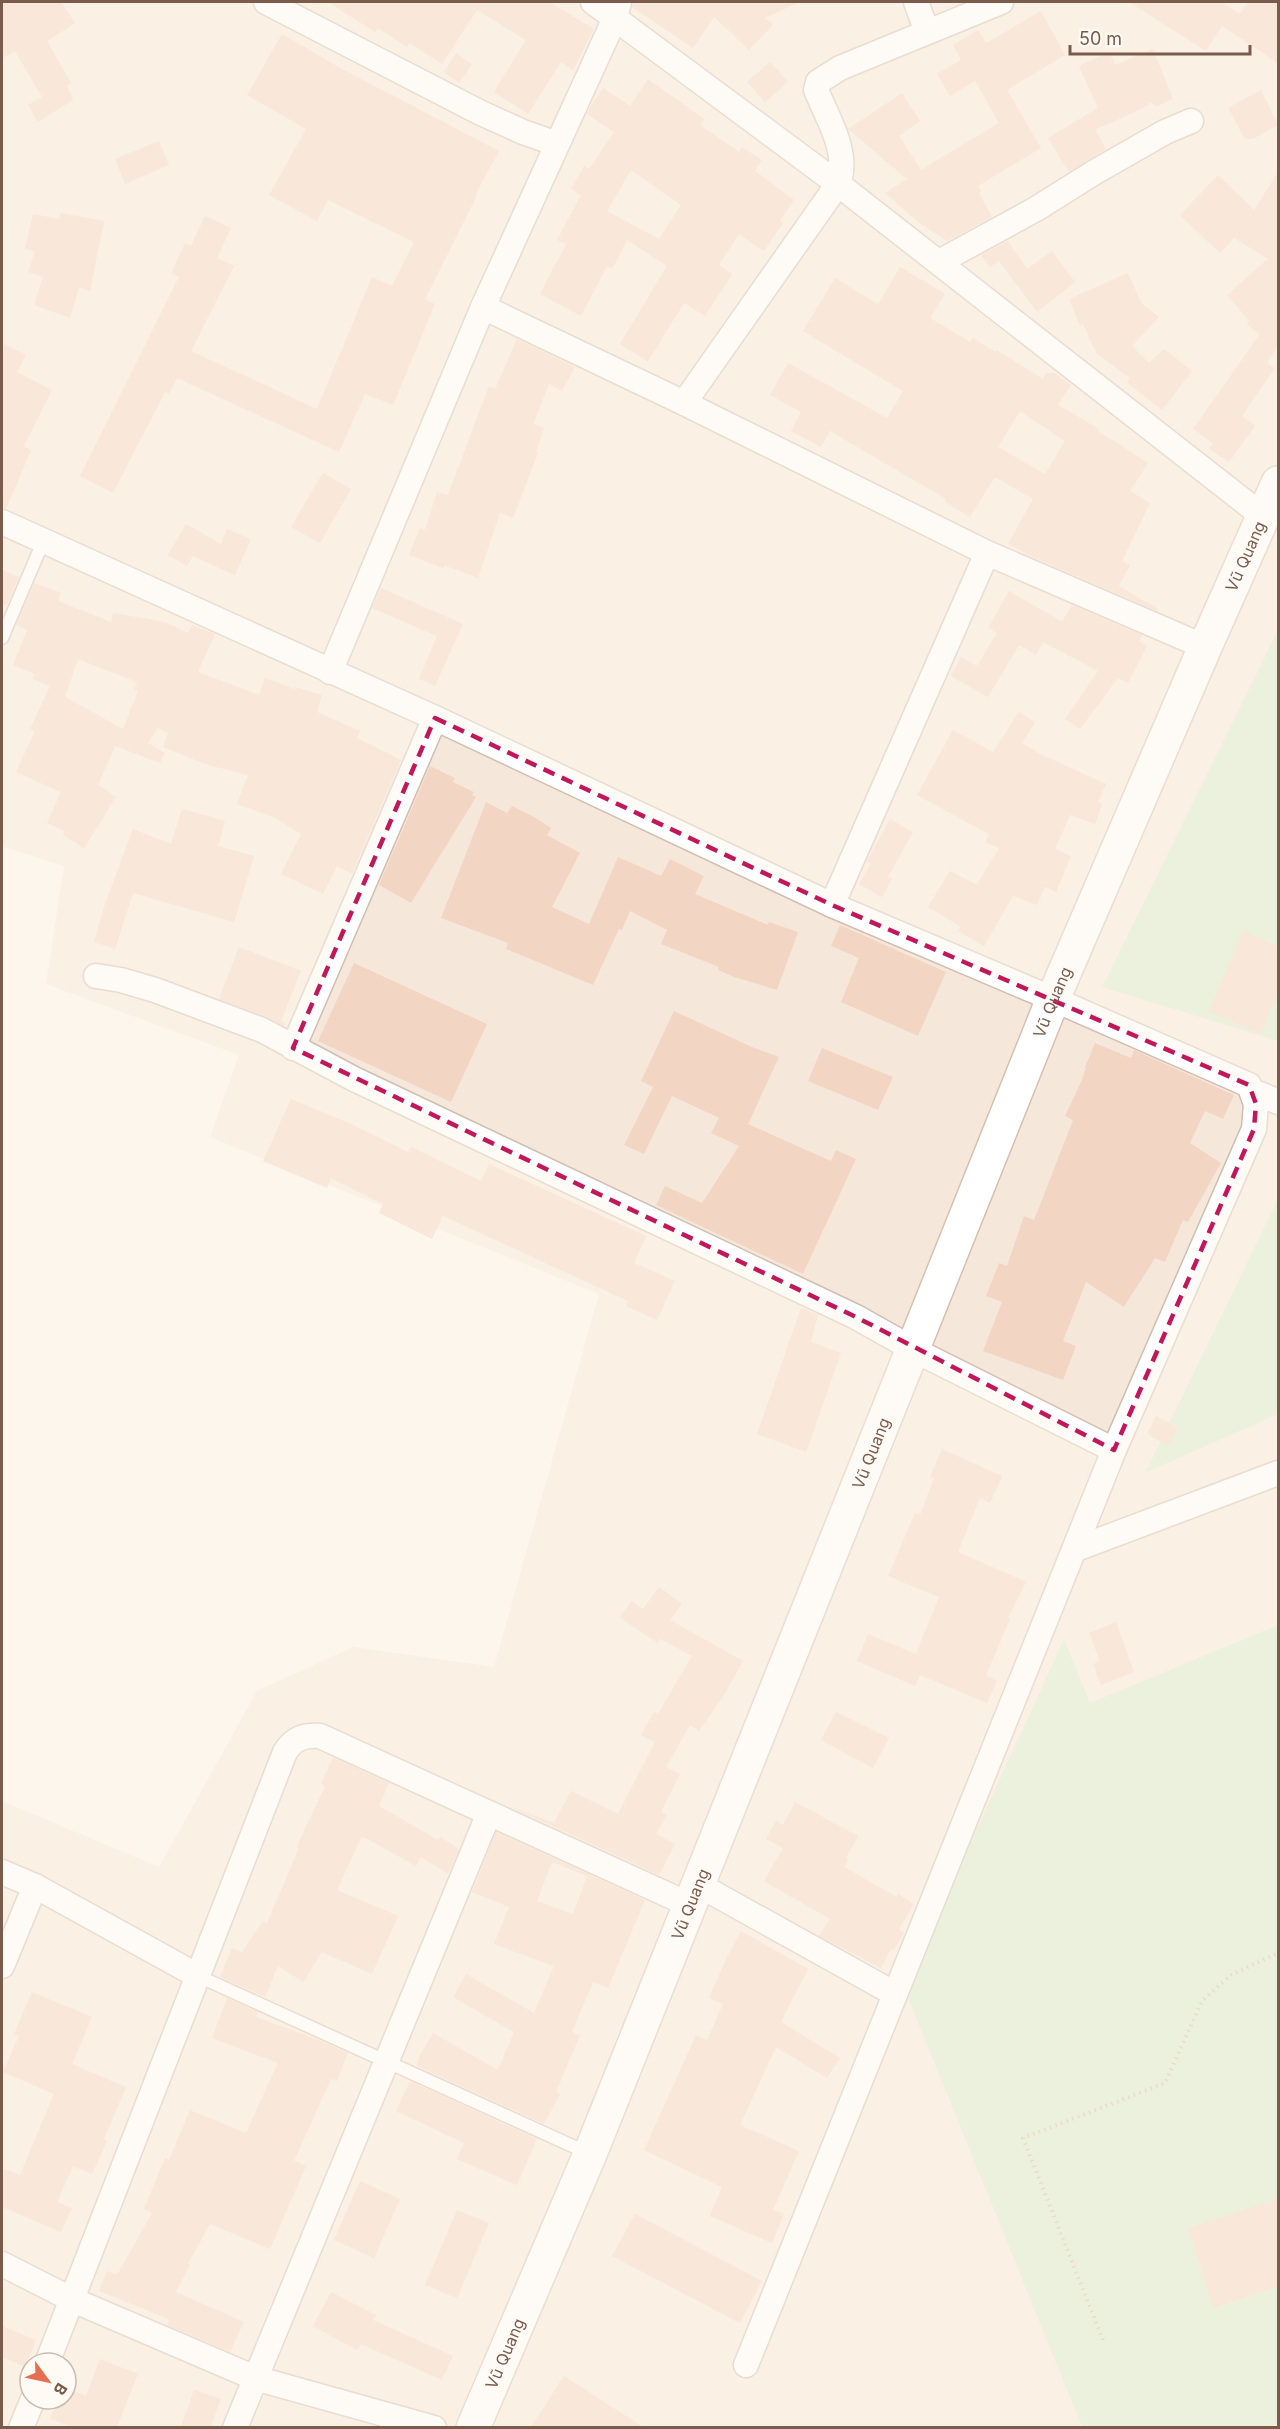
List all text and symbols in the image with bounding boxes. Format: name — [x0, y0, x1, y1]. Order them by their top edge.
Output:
scale bar — [1070, 18, 1250, 56]
text: 50 m — [1079, 28, 1122, 49]
street label: Vũ Quang — [1221, 518, 1270, 595]
street label: Vũ Quang — [1029, 964, 1076, 1041]
street label: Vũ Quang — [848, 1415, 894, 1492]
street label: Vũ Quang — [667, 1866, 713, 1943]
street label: Vũ Quang — [481, 2315, 529, 2392]
north arrow — [18, 2351, 78, 2411]
text: B — [49, 2379, 72, 2399]

